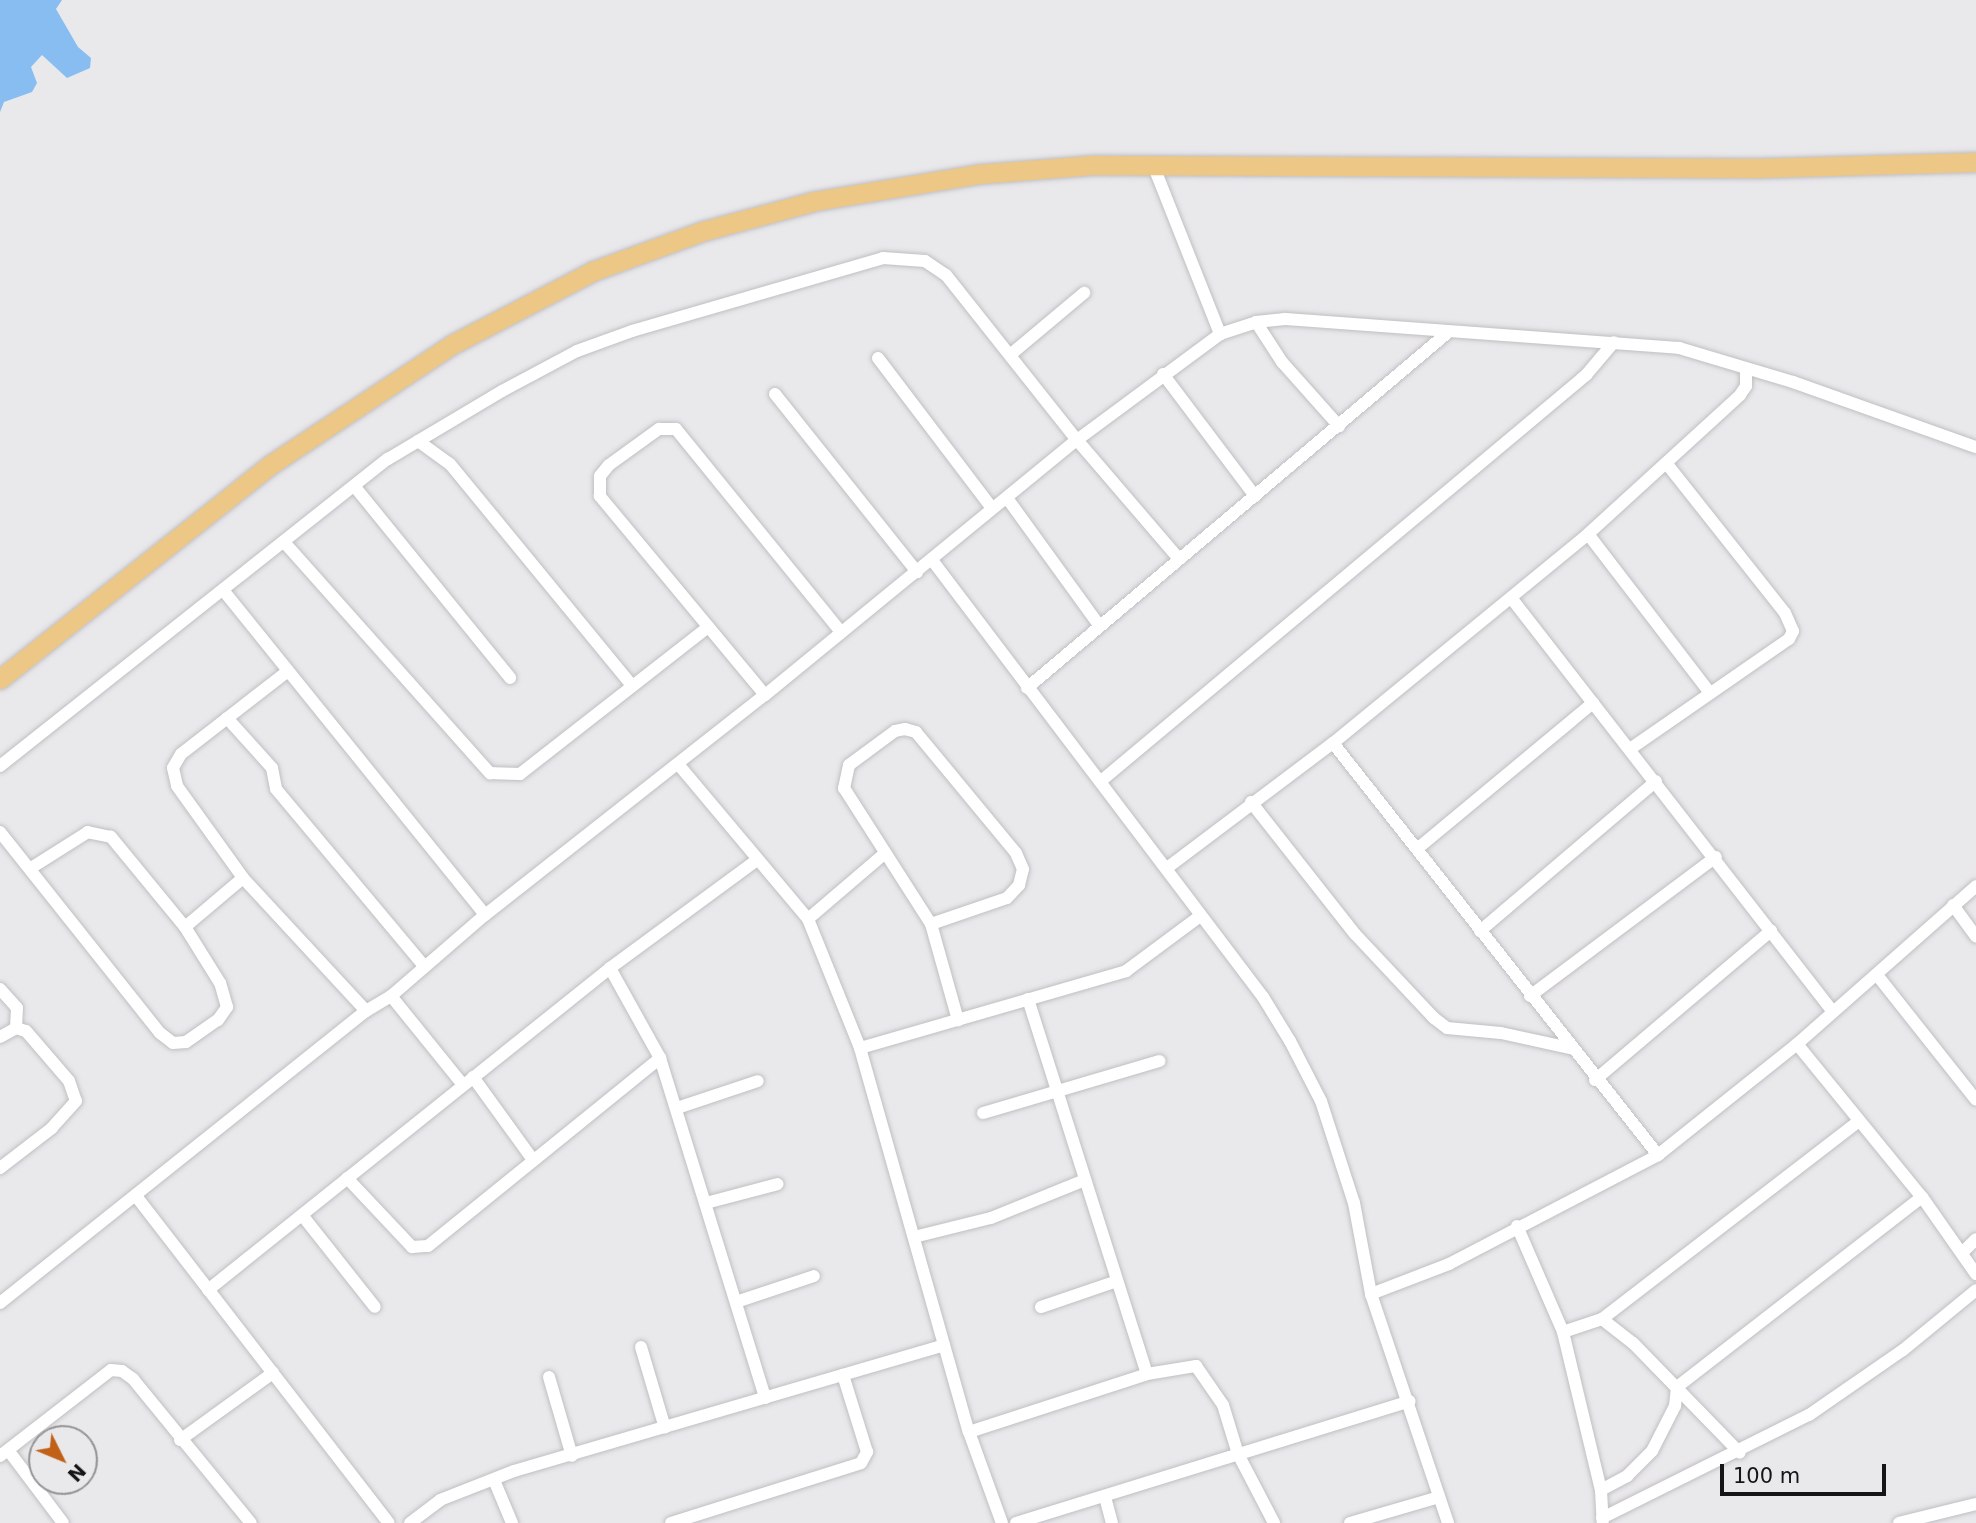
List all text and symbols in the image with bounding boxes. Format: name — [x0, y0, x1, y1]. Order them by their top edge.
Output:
north arrow — [28, 1425, 98, 1495]
scale bar — [1724, 1450, 1890, 1494]
text: N — [63, 1460, 90, 1486]
text: 100 m — [1733, 1464, 1800, 1488]

